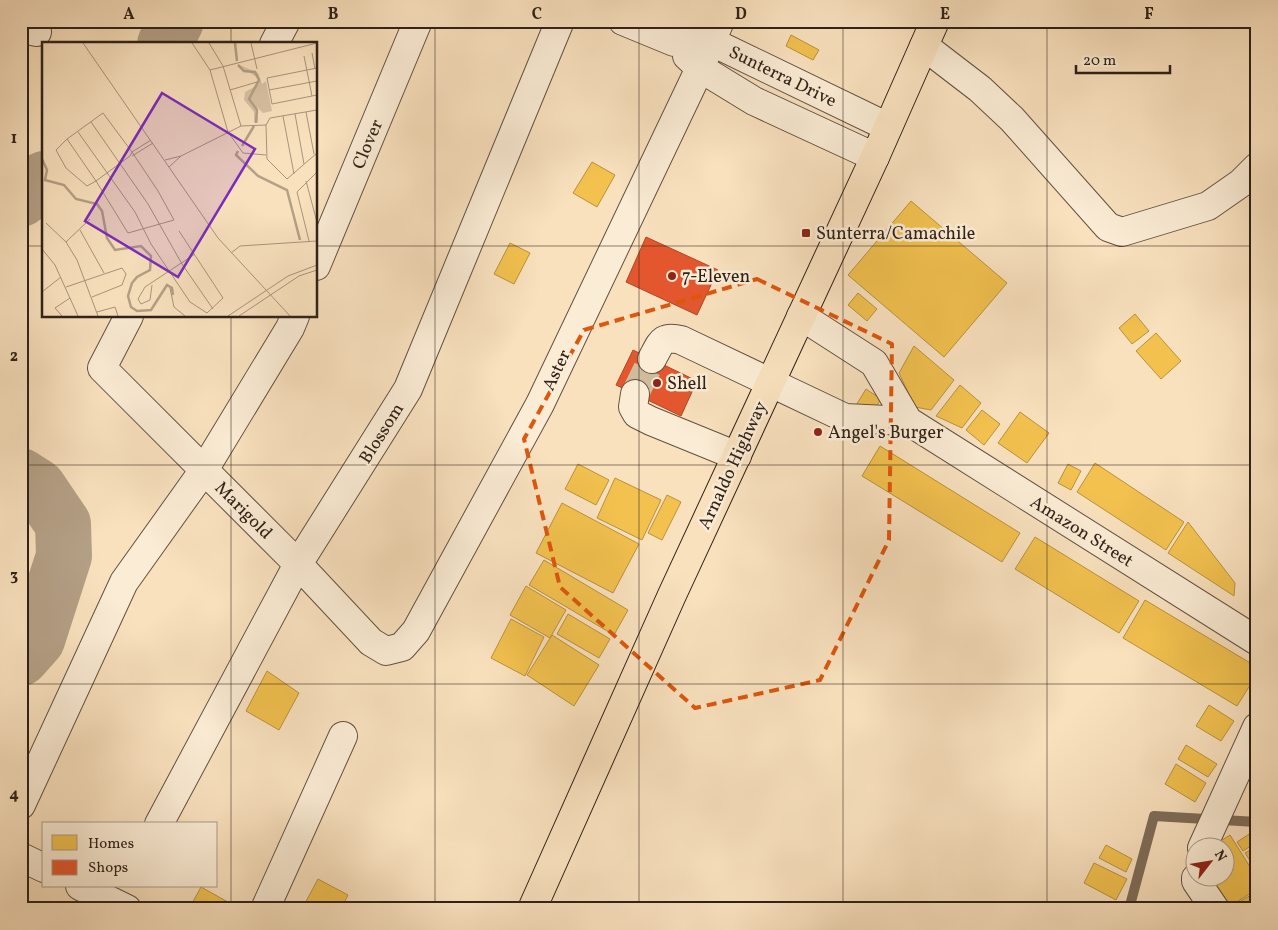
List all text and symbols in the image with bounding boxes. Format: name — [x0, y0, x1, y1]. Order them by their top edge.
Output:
text: A — [123, 4, 135, 26]
text: B — [328, 4, 339, 26]
text: C — [532, 4, 542, 26]
text: D — [735, 4, 747, 26]
text: E — [940, 4, 950, 26]
text: F — [1144, 4, 1154, 26]
street label: Sunterra Drive — [724, 40, 840, 114]
inset map — [42, 42, 318, 318]
scale bar — [1076, 42, 1169, 74]
text: 20 m — [1083, 51, 1116, 72]
street label: Clover — [347, 115, 390, 173]
text: 1 — [11, 128, 17, 150]
place label: Sunterra/Camachile — [816, 222, 975, 247]
marker: Sunterra/Camachile — [800, 227, 812, 239]
place label: 7-Eleven — [682, 265, 750, 290]
marker: 7-Eleven — [666, 270, 678, 282]
text: 2 — [10, 346, 18, 368]
street label: Aster — [537, 346, 578, 395]
place label: Shell — [667, 372, 707, 397]
marker: Shell — [651, 377, 663, 389]
street label: Arnaldo Highway — [693, 397, 774, 534]
street label: Blossom — [354, 399, 411, 469]
place label: Angel's Burger — [828, 421, 944, 446]
marker: Angel's Burger — [812, 426, 824, 438]
street label: Marigold — [208, 476, 278, 546]
street label: Amazon Street — [1025, 490, 1138, 574]
text: 3 — [10, 565, 18, 587]
text: 4 — [9, 784, 19, 806]
legend — [42, 822, 218, 888]
text: Homes — [88, 834, 134, 855]
north arrow — [1186, 838, 1236, 888]
text: N — [1209, 847, 1231, 865]
text: Shops — [88, 858, 128, 879]

